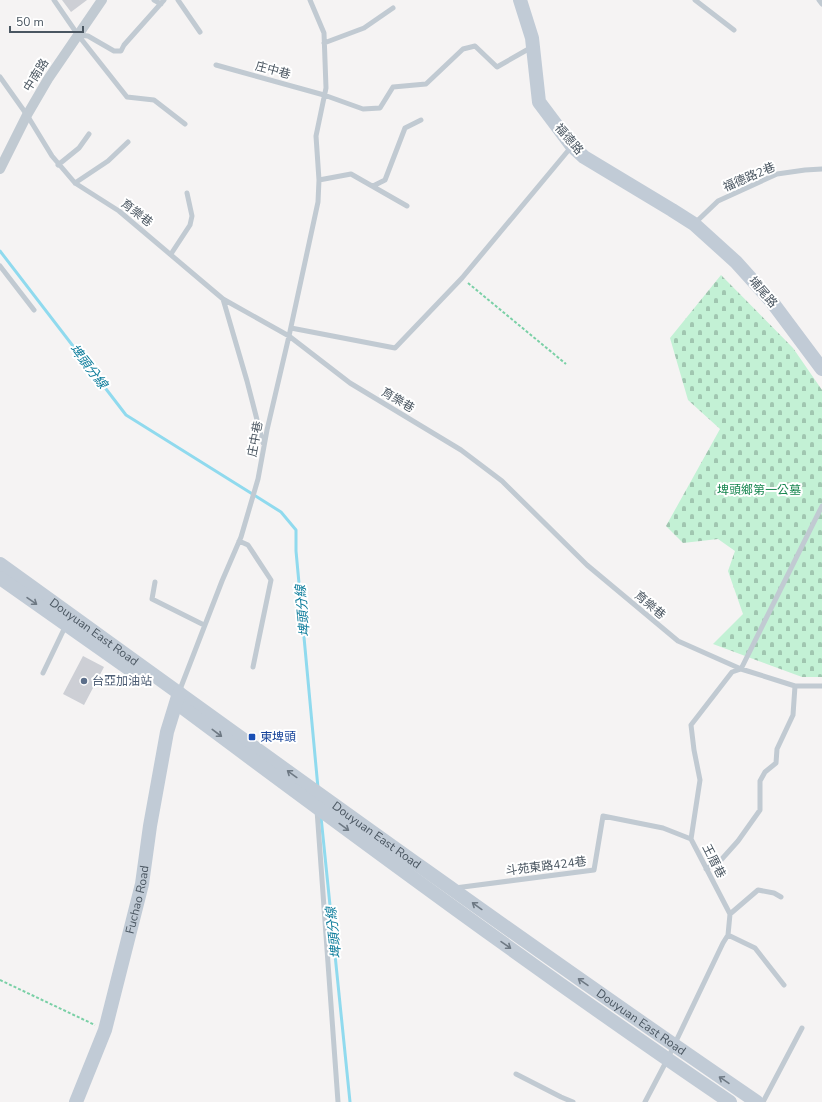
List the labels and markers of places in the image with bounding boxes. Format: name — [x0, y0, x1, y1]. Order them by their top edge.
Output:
place label: 台亞加油站 — [92, 673, 152, 689]
marker: 台亞加油站 — [79, 676, 89, 686]
place label: 東埤頭 — [260, 729, 296, 745]
marker: 東埤頭 — [247, 732, 257, 742]

